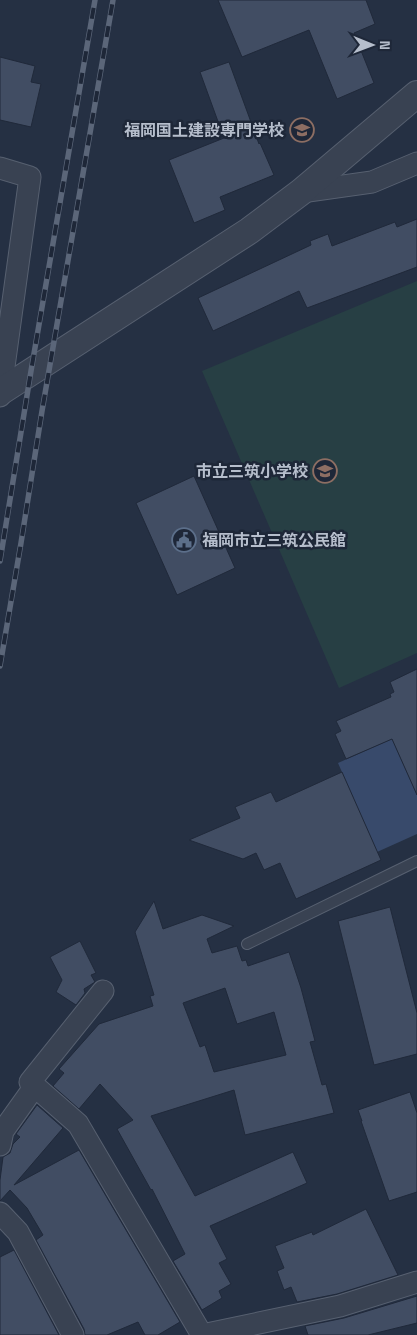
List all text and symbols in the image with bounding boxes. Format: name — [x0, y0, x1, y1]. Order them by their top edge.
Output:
north arrow — [347, 20, 397, 70]
text: N — [376, 40, 394, 50]
school or university icon: 福岡国土建設専門学校 — [289, 117, 315, 143]
place label: 福岡国土建設専門学校 — [124, 120, 284, 141]
school or university icon: 市立三筑小学校 — [312, 458, 338, 484]
place label: 市立三筑小学校 — [196, 461, 308, 482]
public building icon: 福岡市立三筑公民館 — [171, 527, 197, 553]
place label: 福岡市立三筑公民館 — [202, 530, 346, 551]

